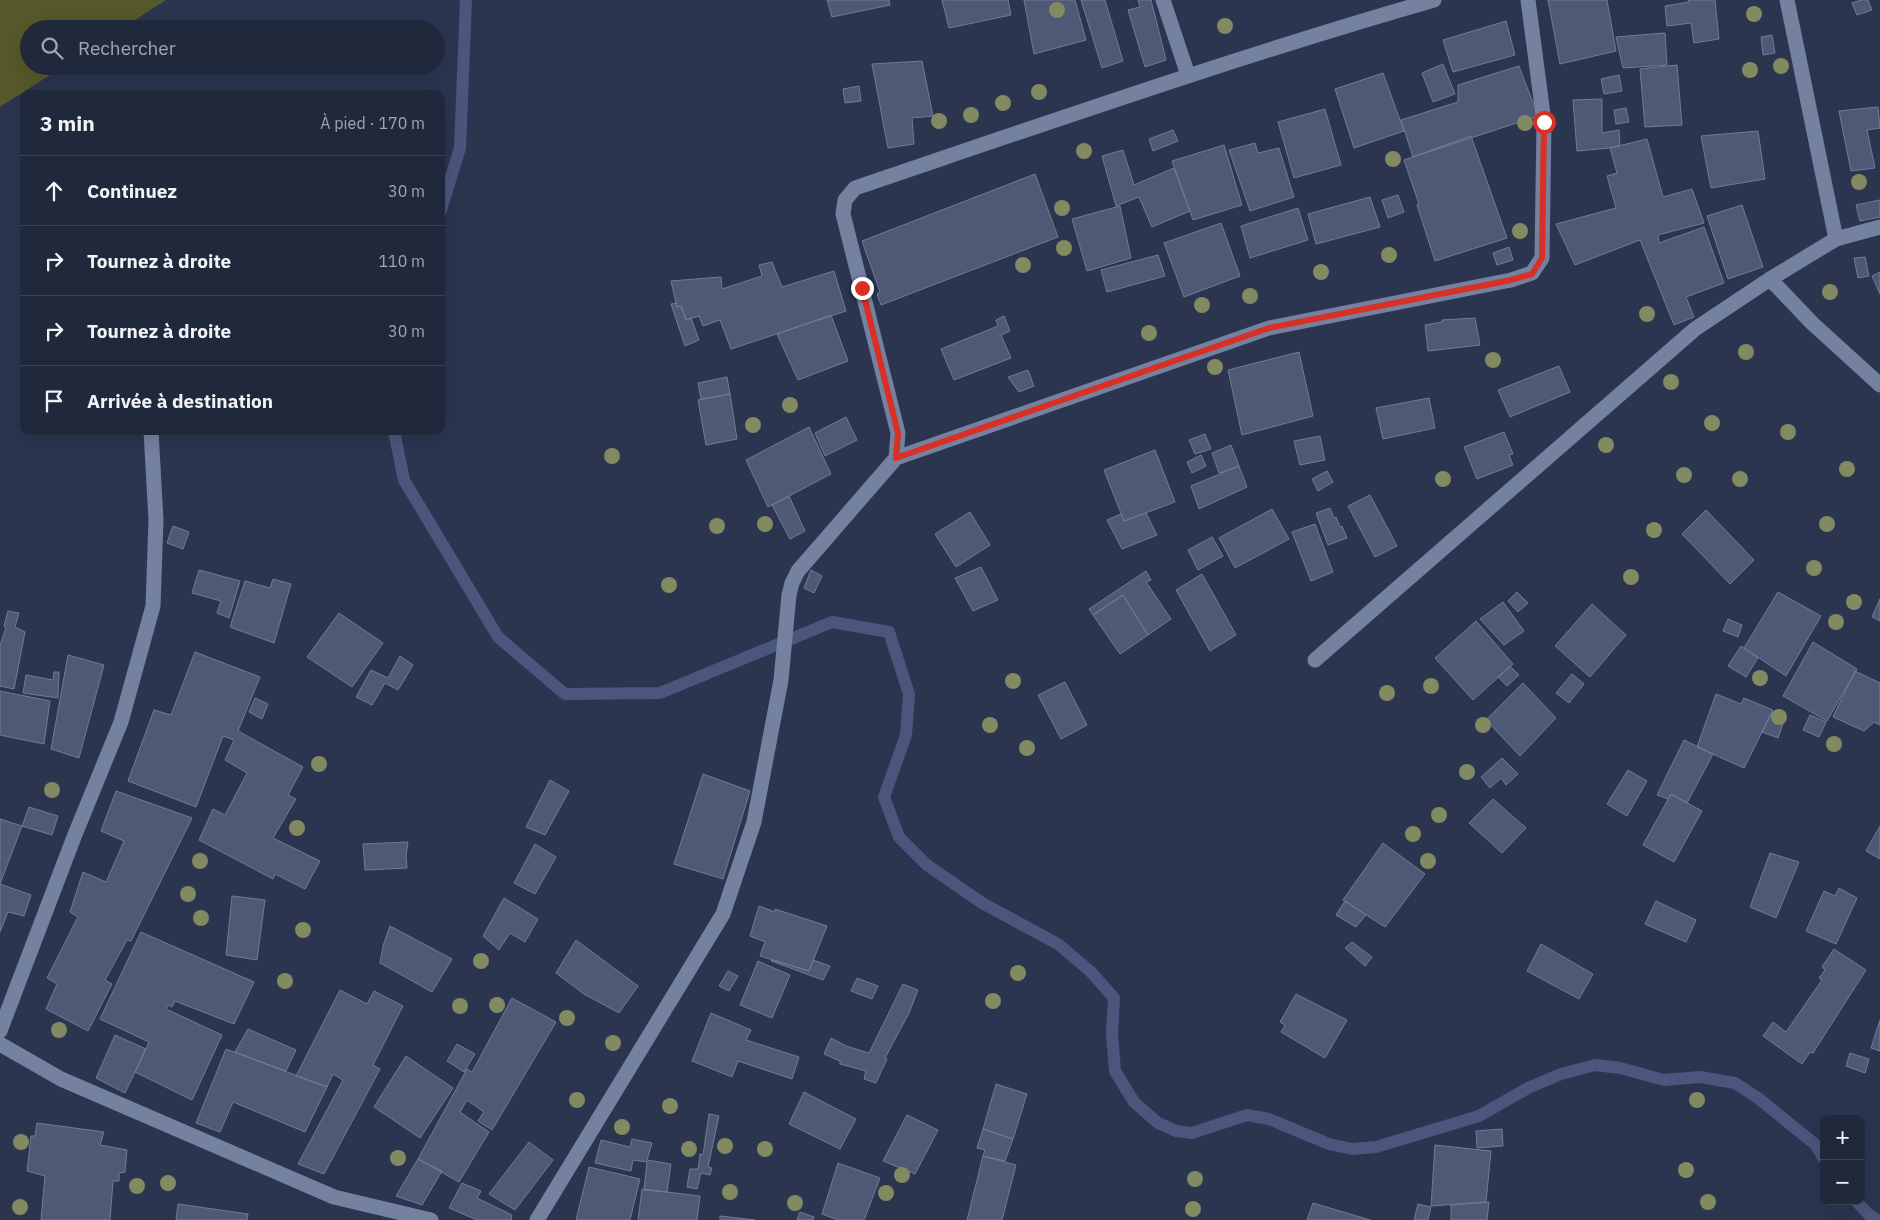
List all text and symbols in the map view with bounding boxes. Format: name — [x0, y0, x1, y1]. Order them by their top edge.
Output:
search box — [20, 20, 445, 75]
icon: search — [38, 34, 66, 62]
text: Rechercher — [78, 36, 176, 60]
text: 3 min — [40, 109, 95, 137]
route start — [1533, 111, 1556, 134]
text: À pied · 170 m — [320, 113, 425, 133]
icon: ahead — [40, 177, 68, 205]
text: Continuez — [87, 179, 177, 203]
text: 30 m — [388, 181, 425, 201]
icon: right — [40, 247, 68, 275]
text: Tournez à droite — [87, 249, 231, 273]
text: 110 m — [378, 251, 425, 271]
route end — [851, 277, 874, 300]
icon: right — [40, 317, 68, 345]
text: Tournez à droite — [87, 319, 231, 343]
text: 30 m — [388, 321, 425, 341]
icon: arrive — [40, 387, 68, 415]
text: Arrivée à destination — [87, 389, 273, 413]
map controls — [1820, 1115, 1865, 1205]
button: + — [1820, 1115, 1865, 1160]
button: − — [1820, 1160, 1865, 1205]

